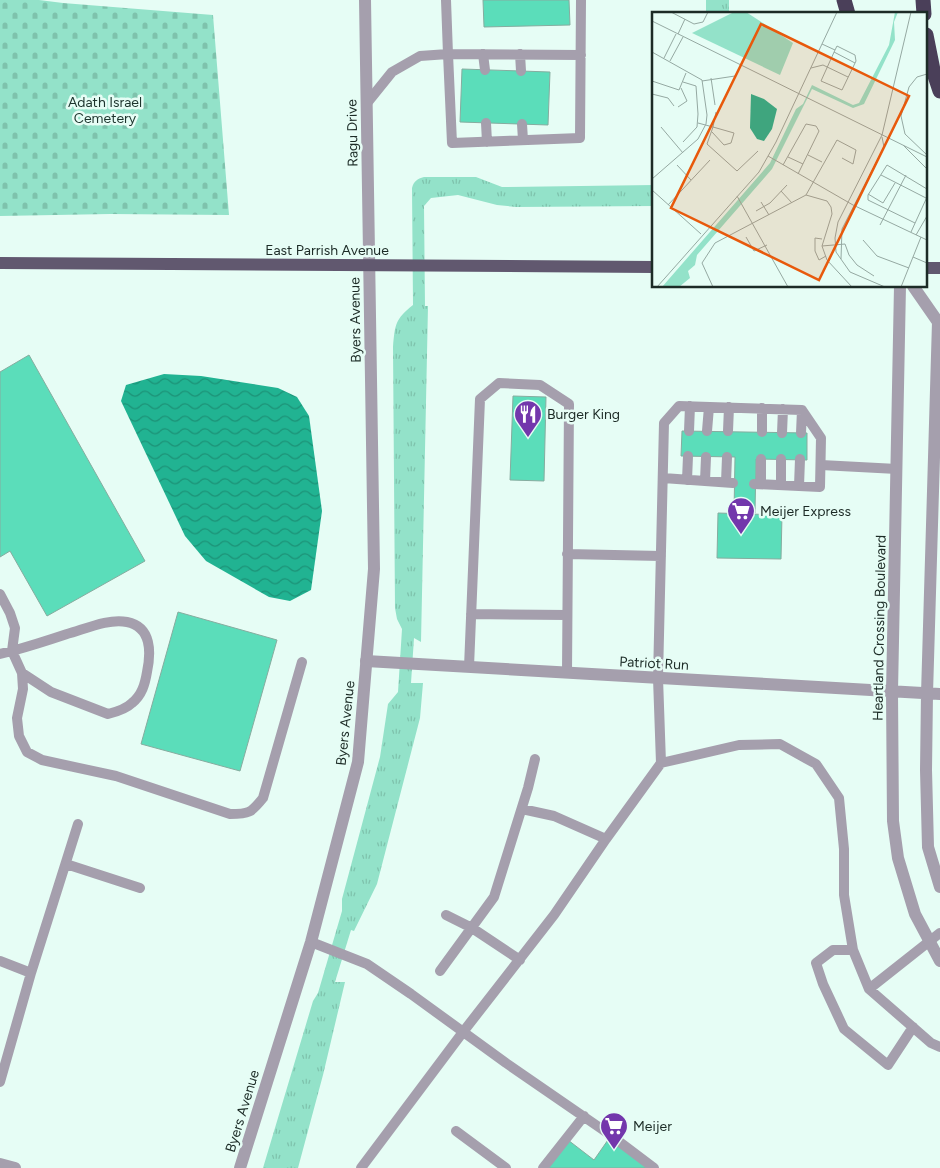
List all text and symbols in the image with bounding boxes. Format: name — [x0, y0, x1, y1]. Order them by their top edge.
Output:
inset map — [652, 12, 928, 288]
park label: Adath Israel Cemetery — [68, 94, 142, 127]
street label: Ragu Drive — [343, 99, 362, 167]
street label: East Parrish Avenue — [265, 242, 389, 259]
street label: Byers Avenue — [346, 277, 365, 363]
restaurant icon: Burger King — [513, 399, 543, 438]
place label: Burger King — [547, 406, 620, 423]
supermarket icon: Meijer Express — [726, 496, 756, 535]
place label: Meijer Express — [760, 503, 851, 520]
street label: Heartland Crossing Boulevard — [869, 535, 890, 721]
street label: Patriot Run — [619, 653, 689, 674]
street label: Byers Avenue — [333, 679, 358, 766]
street label: Byers Avenue — [222, 1067, 263, 1154]
supermarket icon: Meijer — [599, 1111, 629, 1150]
place label: Meijer — [633, 1118, 672, 1135]

